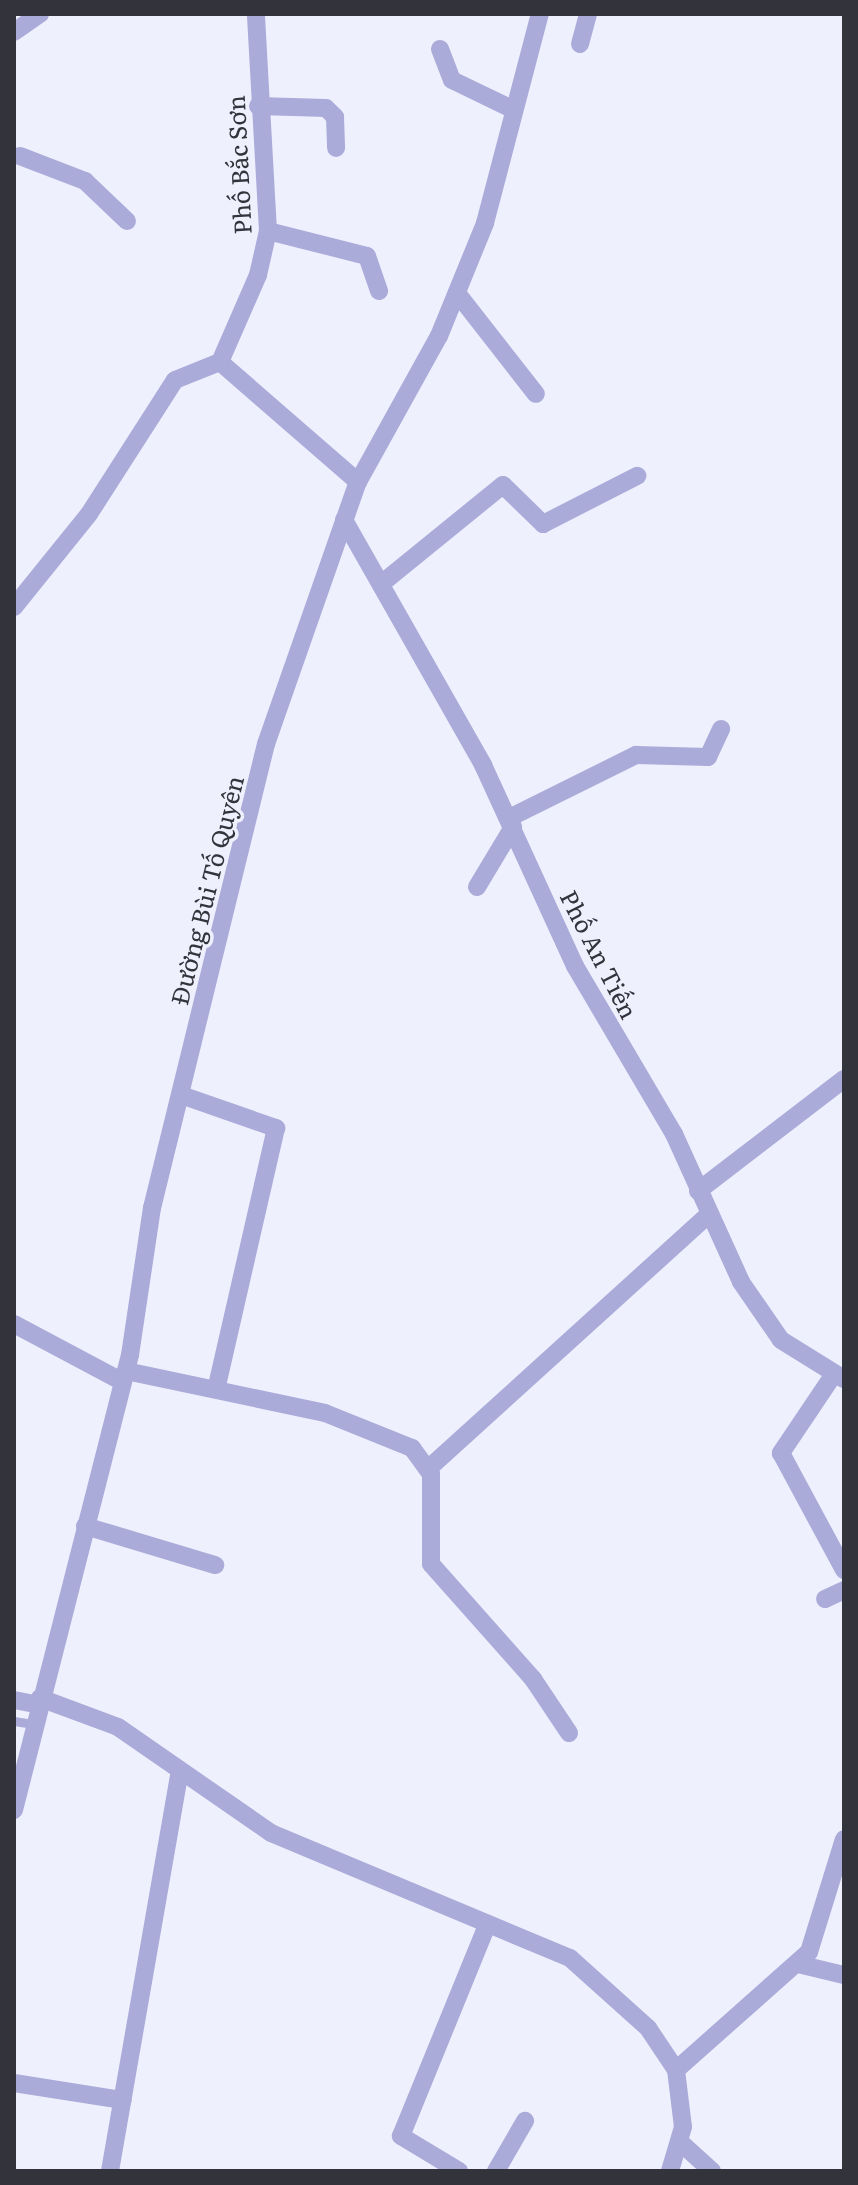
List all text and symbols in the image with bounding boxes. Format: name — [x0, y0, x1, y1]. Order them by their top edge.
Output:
street label: Phố Bắc Sơn — [220, 95, 256, 235]
street label: Đường Bùi Tố Quyên — [164, 772, 248, 1008]
street label: Phố An Tiến — [555, 885, 645, 1023]

